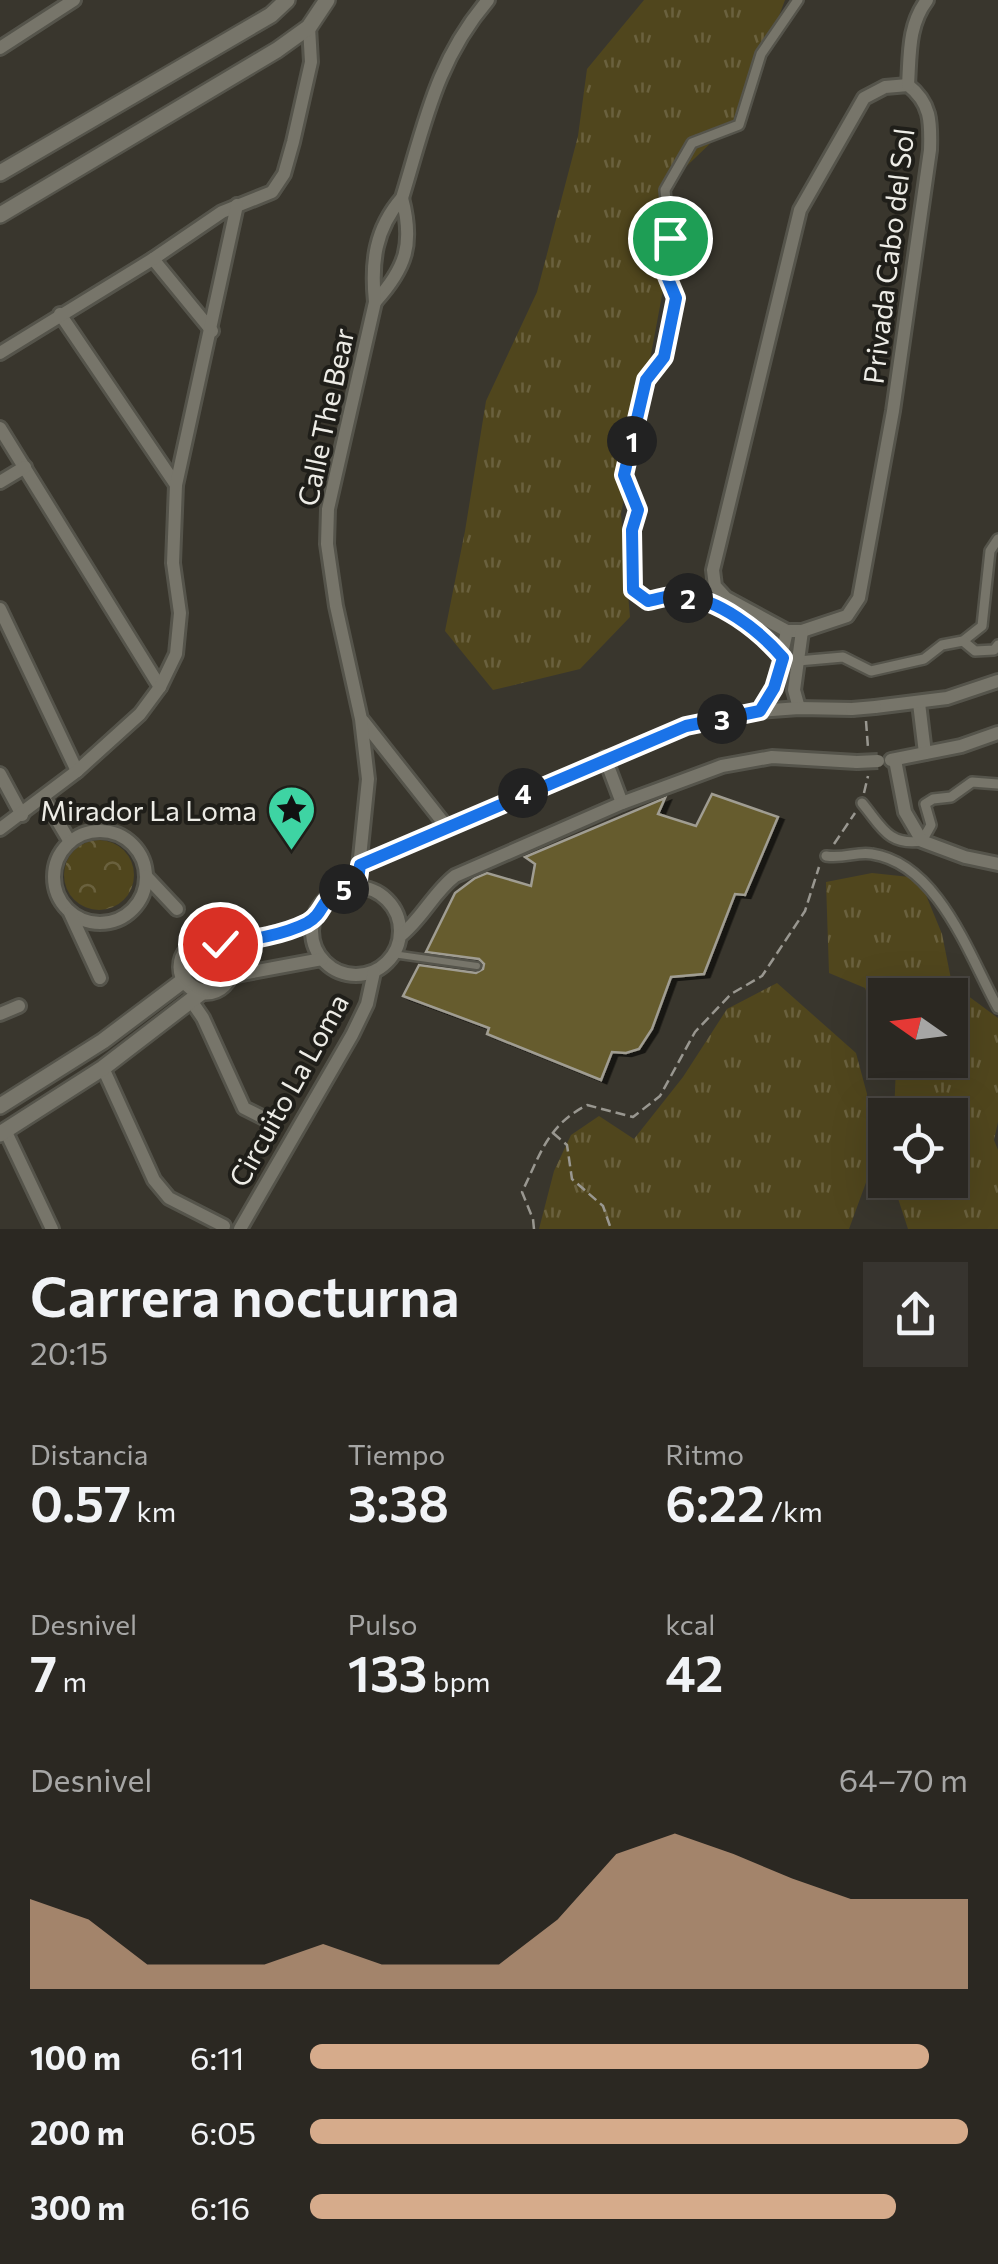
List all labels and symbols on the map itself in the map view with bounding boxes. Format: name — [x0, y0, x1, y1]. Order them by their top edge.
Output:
street label: Privada Cabo del Sol — [855, 126, 921, 386]
pin — [628, 196, 713, 281]
street label: Calle The Bear — [290, 325, 360, 509]
pin: 1 — [607, 416, 657, 466]
pin: 2 — [663, 573, 713, 623]
pin: 3 — [697, 694, 747, 744]
pin: 4 — [498, 768, 548, 818]
place icon: Mirador La Loma — [266, 784, 318, 852]
place label: Mirador La Loma — [40, 793, 257, 827]
pin: 5 — [319, 864, 369, 914]
pin — [178, 902, 263, 987]
north arrow — [868, 978, 968, 1078]
street label: Circuito La Loma — [221, 988, 355, 1192]

